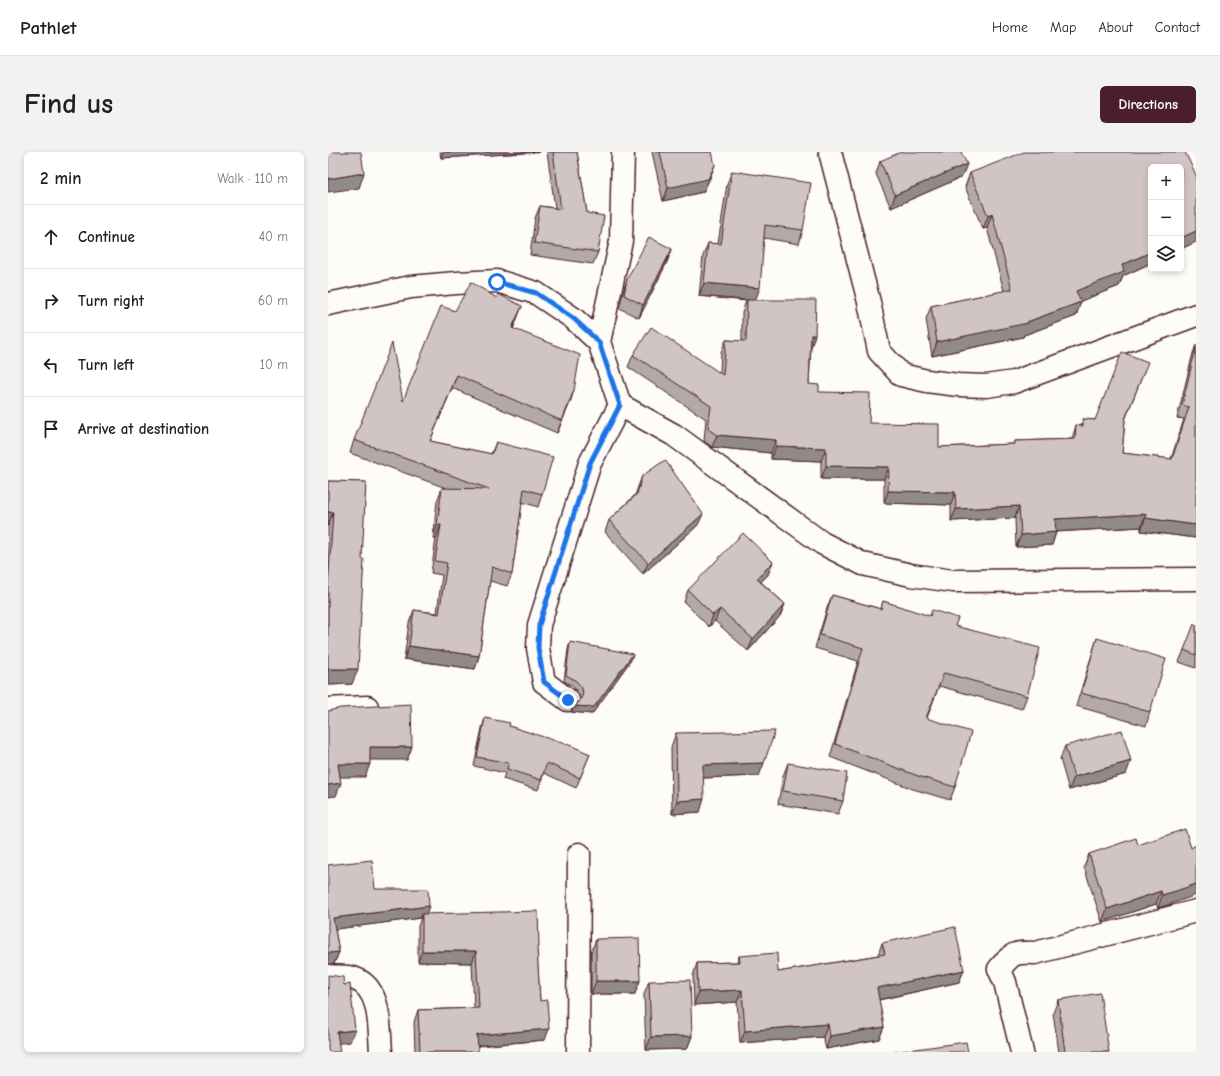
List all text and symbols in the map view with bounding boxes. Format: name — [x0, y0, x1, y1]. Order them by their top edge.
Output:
text: Pathlet — [20, 17, 76, 39]
text: Home — [992, 19, 1028, 36]
text: Map — [1050, 19, 1076, 36]
text: About — [1098, 19, 1133, 36]
text: Contact — [1155, 19, 1200, 36]
button: Directions — [1100, 86, 1196, 123]
text: Find us — [24, 88, 113, 120]
map controls — [1148, 164, 1184, 272]
button: + — [1148, 164, 1184, 200]
text: 2 min — [40, 169, 81, 188]
text: Walk · 110 m — [217, 171, 288, 186]
button: − — [1148, 200, 1184, 236]
icon: ahead — [40, 226, 62, 248]
text: Continue — [78, 228, 135, 246]
text: 40 m — [259, 229, 288, 244]
button: layers — [1148, 236, 1184, 272]
route start — [488, 273, 506, 291]
icon: right — [40, 290, 62, 312]
text: Turn right — [78, 292, 144, 310]
text: 60 m — [258, 293, 288, 308]
icon: left — [40, 354, 62, 376]
text: Turn left — [78, 356, 134, 374]
text: 10 m — [260, 357, 288, 372]
icon: arrive — [40, 418, 62, 440]
text: Arrive at destination — [78, 420, 209, 438]
route end — [559, 691, 577, 709]

